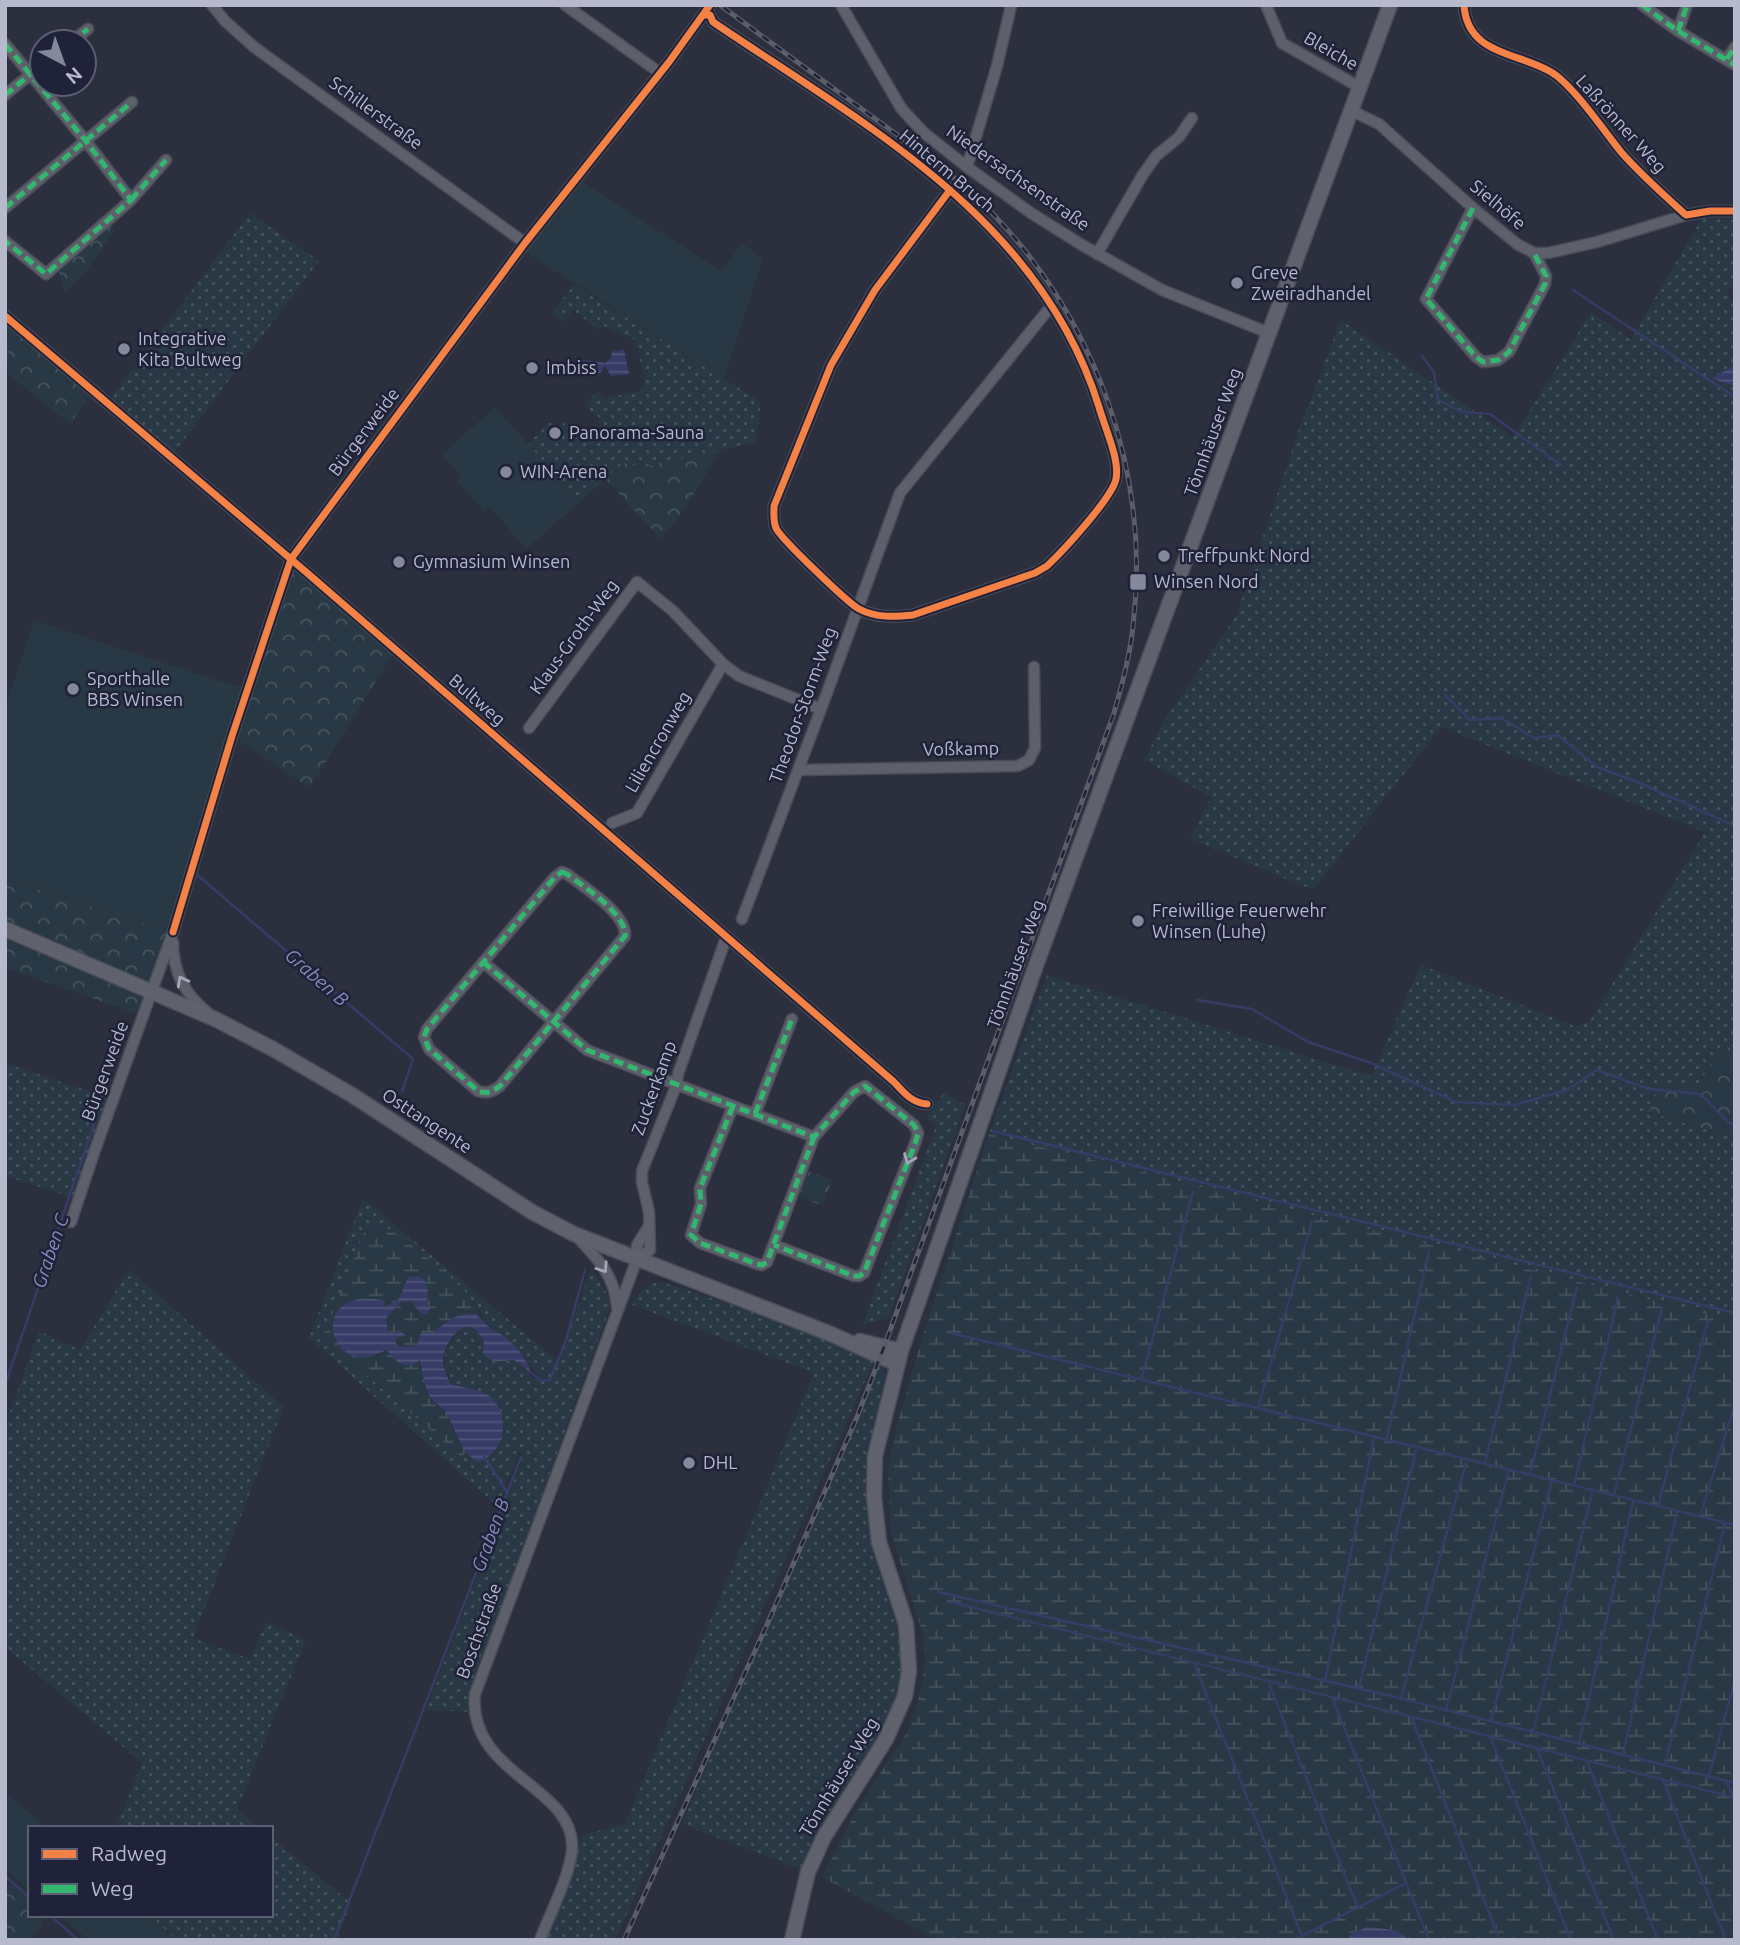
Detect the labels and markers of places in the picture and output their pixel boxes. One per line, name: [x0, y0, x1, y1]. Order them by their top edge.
place label: Greve Zweiradhandel: [1251, 262, 1371, 303]
marker: Greve Zweiradhandel: [1229, 275, 1245, 291]
place label: Integrative Kita Bultweg: [138, 328, 242, 369]
marker: Integrative Kita Bultweg: [116, 341, 132, 357]
place label: Imbiss: [546, 357, 597, 377]
marker: Imbiss: [524, 360, 540, 376]
place label: Panorama-Sauna: [569, 422, 704, 442]
marker: Panorama-Sauna: [547, 425, 563, 441]
place label: WIN-Arena: [520, 461, 607, 481]
marker: WIN-Arena: [498, 464, 514, 480]
place label: Treffpunkt Nord: [1178, 545, 1310, 565]
marker: Treffpunkt Nord: [1156, 548, 1172, 564]
place label: Gymnasium Winsen: [413, 551, 570, 571]
marker: Gymnasium Winsen: [391, 554, 407, 570]
place label: Winsen Nord: [1154, 571, 1259, 591]
marker: Winsen Nord: [1128, 572, 1148, 592]
place label: Sporthalle BBS Winsen: [87, 668, 183, 709]
marker: Sporthalle BBS Winsen: [65, 681, 81, 697]
place label: Freiwillige Feuerwehr Winsen (Luhe): [1152, 900, 1327, 942]
marker: Freiwillige Feuerwehr Winsen (Luhe): [1130, 913, 1146, 929]
place label: DHL: [703, 1452, 737, 1472]
marker: DHL: [681, 1455, 697, 1471]

